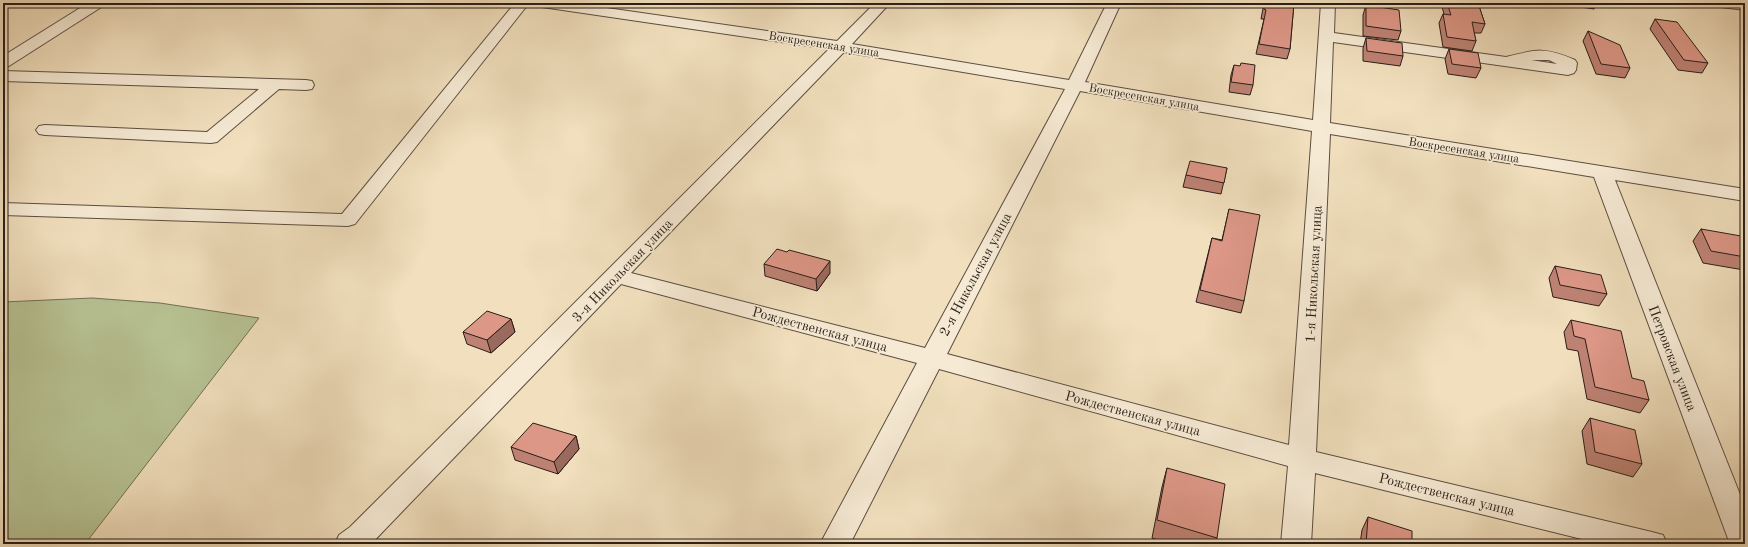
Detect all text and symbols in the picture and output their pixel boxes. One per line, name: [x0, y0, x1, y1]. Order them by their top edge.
street label: Воскресенская улица: [768, 30, 880, 60]
street label: Воскресенская улица: [1088, 82, 1200, 114]
street label: Воскресенская улица: [1408, 136, 1520, 166]
street label: 1-я Никольская улица: [1303, 205, 1325, 343]
street label: 2-я Никольская улица: [937, 210, 1014, 339]
street label: 3-я Никольская улица: [570, 216, 676, 325]
street label: Петровская улица: [1645, 304, 1699, 413]
street label: Рождественская улица: [750, 305, 889, 355]
street label: Рождественская улица: [1063, 389, 1202, 439]
street label: Рождественская улица: [1377, 471, 1516, 519]

